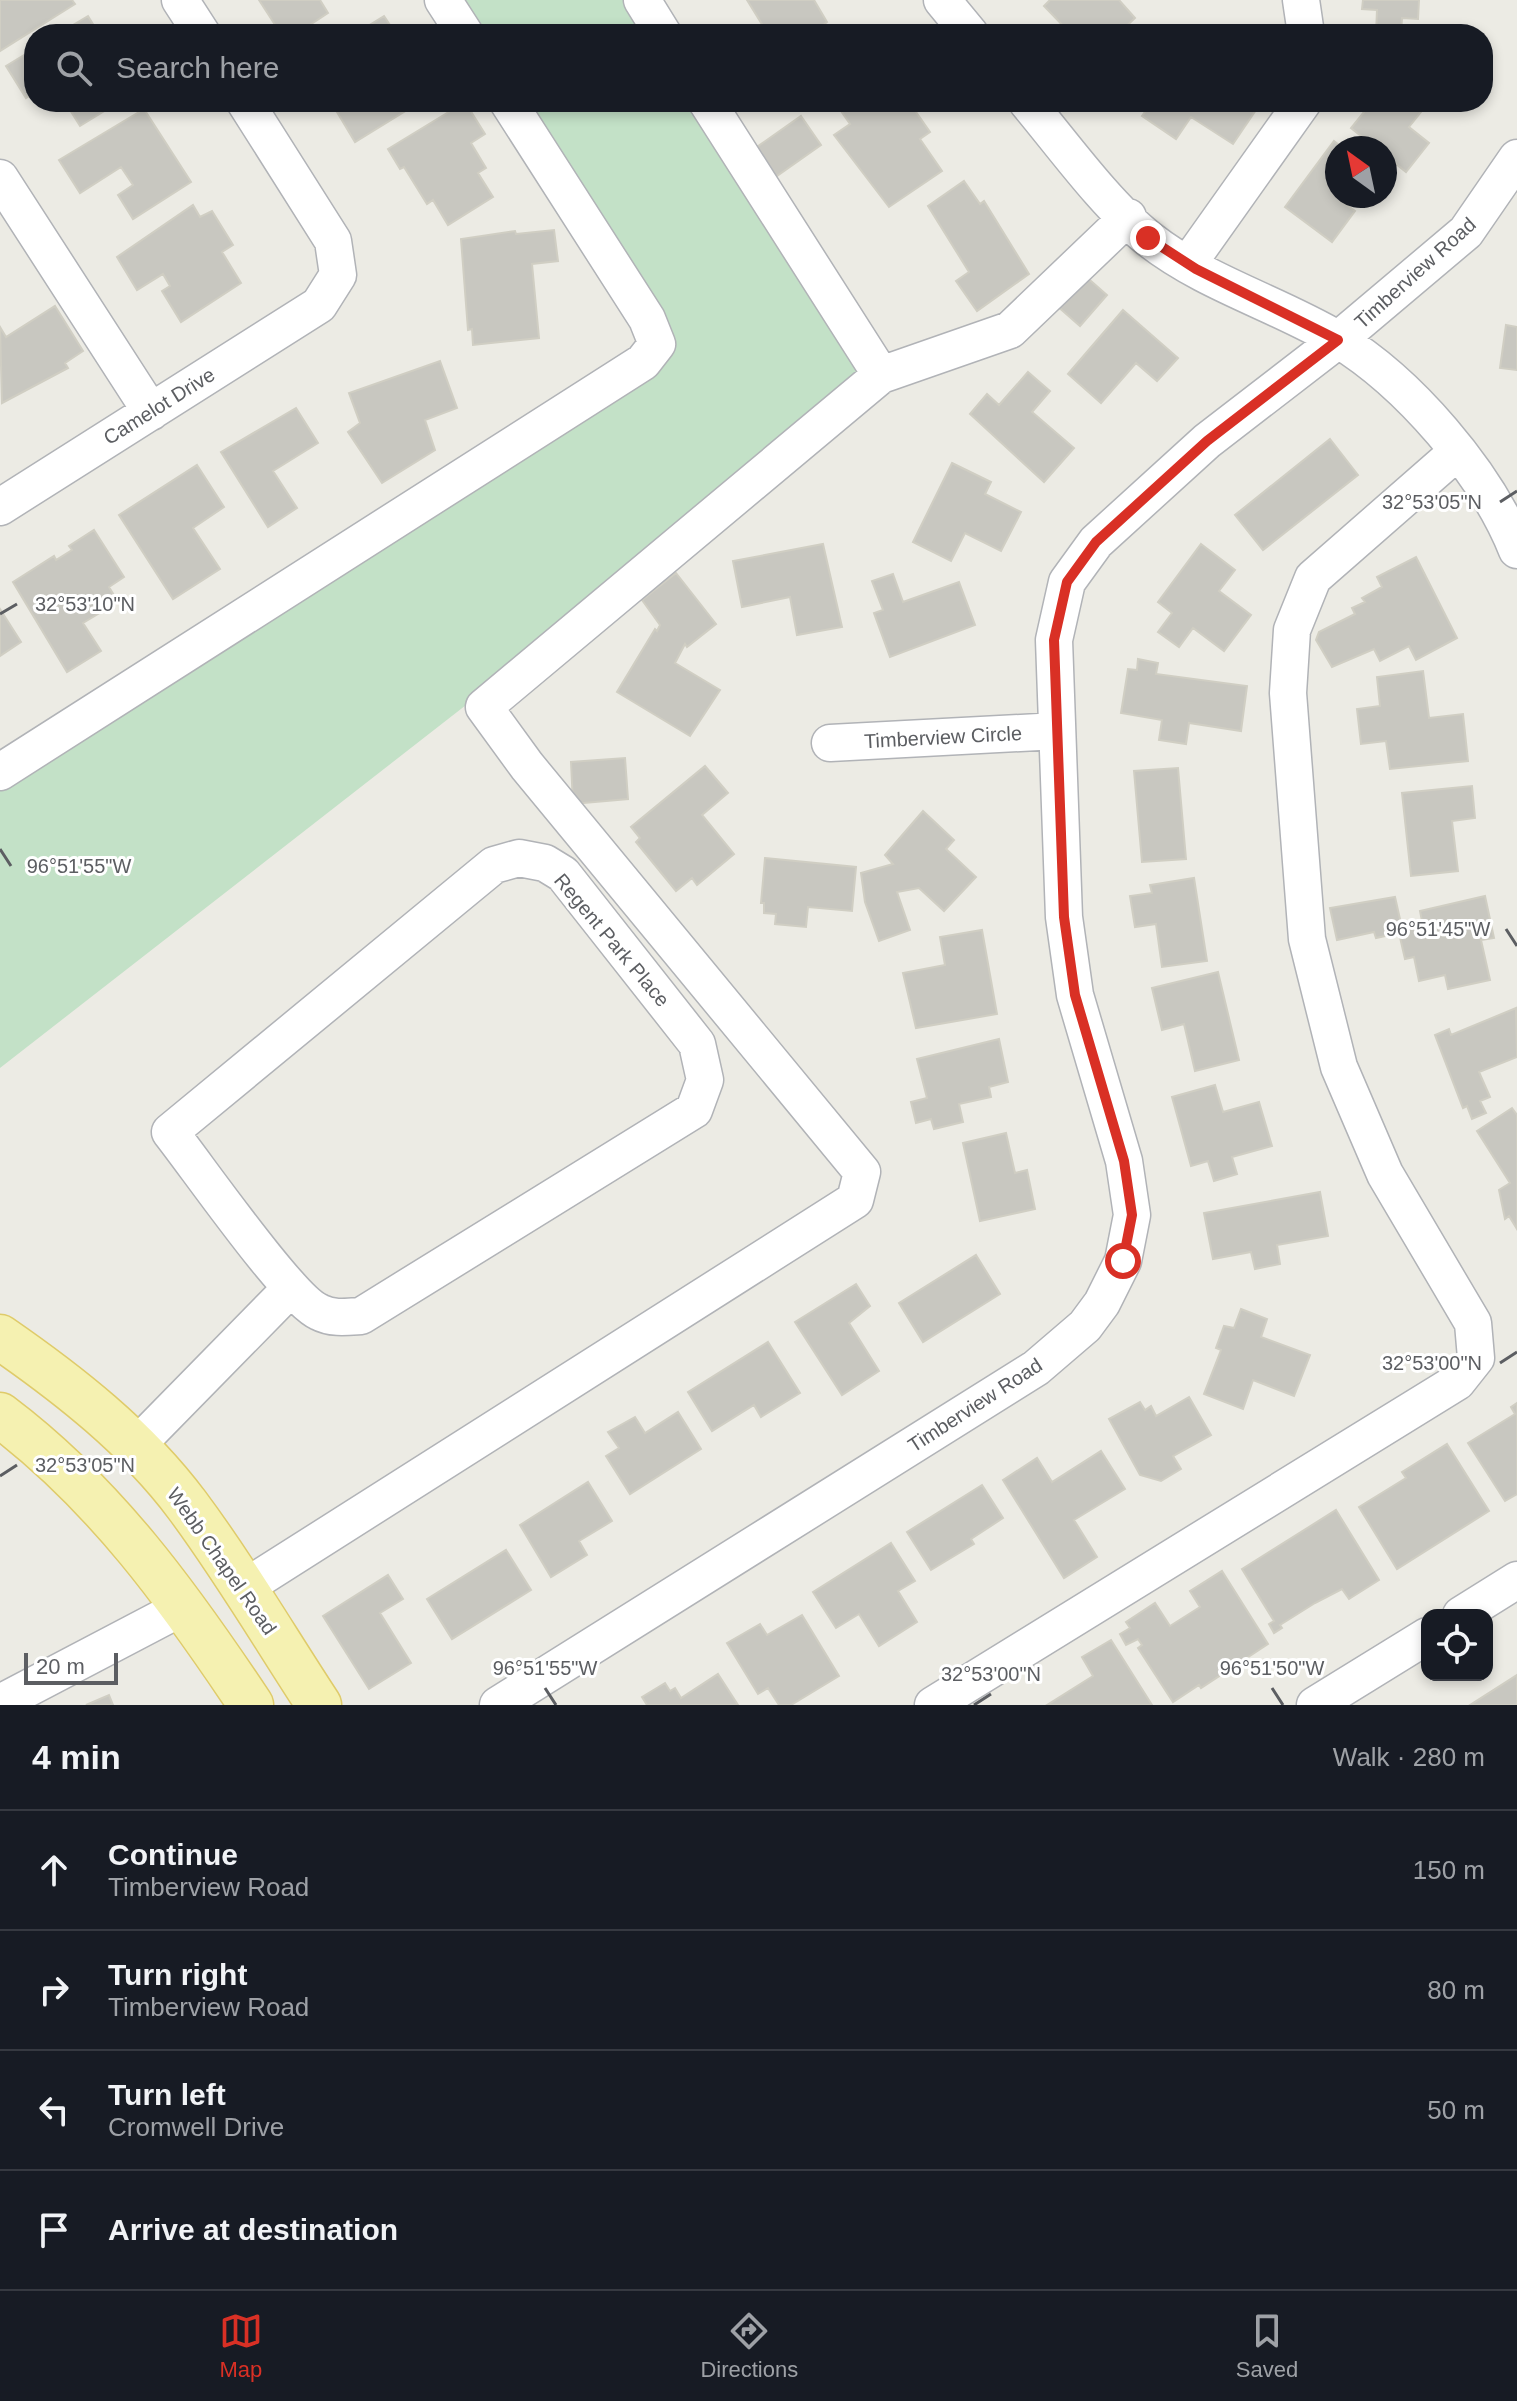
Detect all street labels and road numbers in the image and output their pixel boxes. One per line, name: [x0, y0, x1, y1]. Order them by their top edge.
street label: Timberview Road: [1350, 213, 1480, 333]
street label: Camelot Drive: [99, 363, 219, 449]
street label: Timberview Circle: [863, 722, 1023, 752]
street label: Regent Park Place: [550, 869, 674, 1011]
street label: Timberview Road: [904, 1354, 1046, 1456]
street label: Webb Chapel Road: [163, 1483, 281, 1639]

